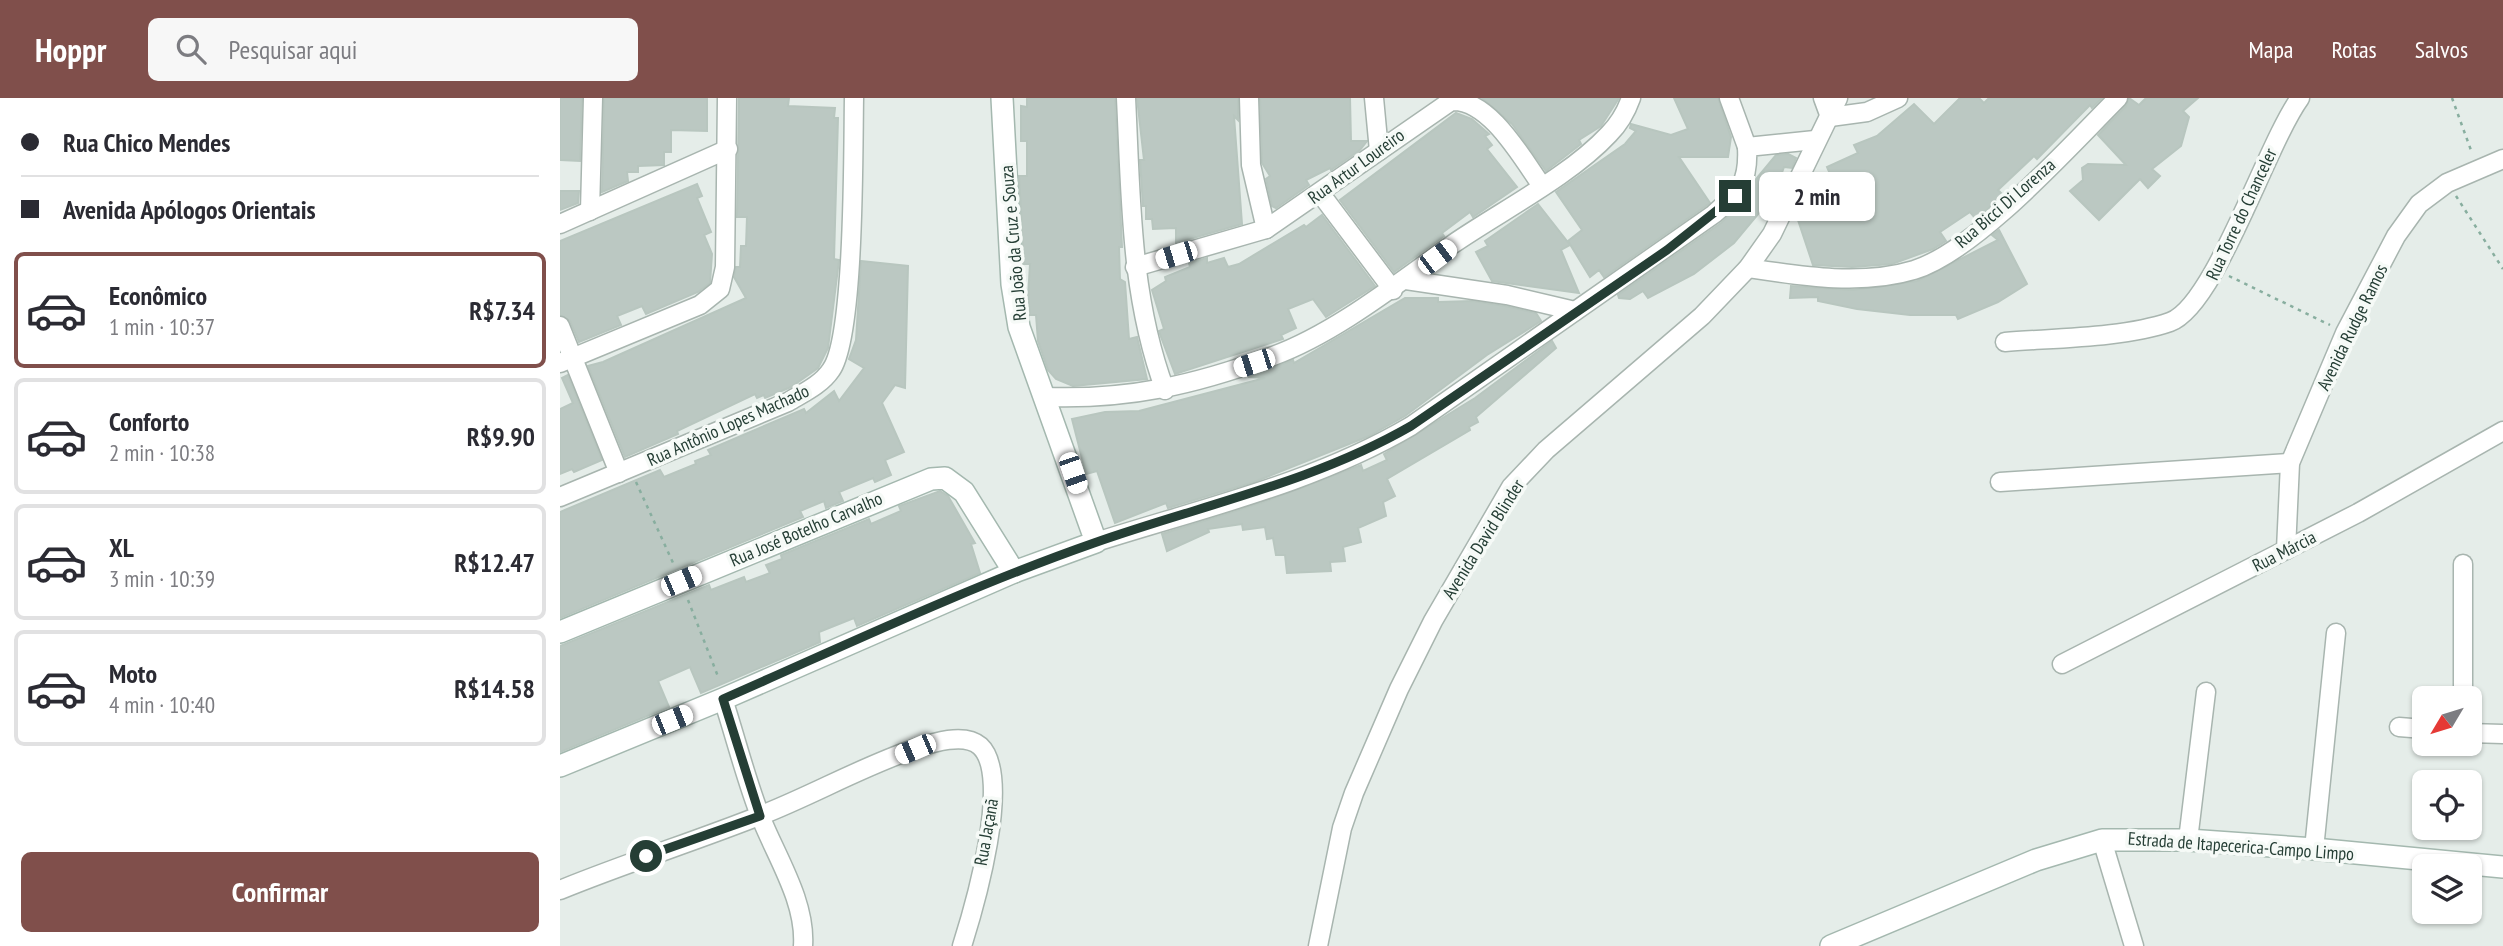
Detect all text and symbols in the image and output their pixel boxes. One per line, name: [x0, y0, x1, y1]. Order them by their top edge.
search box: [148, 18, 638, 81]
text: Hoppr: [35, 28, 106, 71]
icon: search: [172, 30, 210, 68]
text: Pesquisar aqui: [228, 33, 358, 66]
text: Mapa: [2249, 34, 2293, 65]
text: Rotas: [2331, 34, 2377, 65]
text: Salvos: [2415, 34, 2468, 65]
street label: Rua Artur Loureiro: [1303, 123, 1409, 209]
text: Rua Chico Mendes: [63, 126, 230, 159]
street label: Rua Torre do Chanceler: [2200, 144, 2282, 284]
street label: Rua Bicci Di Lorenza: [1950, 153, 2060, 253]
street label: Rua João da Cruz e Souza: [995, 164, 1031, 322]
callout: 2 min: [1760, 172, 1875, 220]
route end: [1719, 180, 1751, 212]
text: 2 min: [1794, 182, 1840, 211]
text: Avenida Apólogos Orientais: [63, 193, 316, 226]
car: [1414, 236, 1461, 278]
car: [1153, 239, 1200, 271]
street label: Avenida Rudge Ramos: [2311, 260, 2393, 394]
icon: car: [25, 279, 88, 342]
text: Econômico: [109, 279, 207, 312]
text: R$7.34: [469, 294, 535, 327]
text: 1 min · 10:37: [109, 312, 215, 341]
car: [1231, 347, 1278, 379]
street label: Rua Antônio Lopes Machado: [643, 379, 813, 471]
icon: car: [25, 405, 88, 468]
text: Conforto: [109, 405, 189, 438]
text: R$9.90: [467, 420, 535, 453]
text: 2 min · 10:38: [109, 438, 215, 467]
car: [1057, 450, 1090, 496]
street label: Avenida David Blinder: [1437, 475, 1529, 603]
street label: Rua José Botelho Carvalho: [726, 486, 886, 571]
street label: Rua Márcia: [2248, 525, 2320, 577]
icon: car: [25, 531, 88, 594]
text: XL: [109, 531, 134, 564]
text: R$12.47: [454, 546, 535, 579]
car: [658, 563, 705, 599]
text: 3 min · 10:39: [109, 564, 215, 593]
icon: car: [25, 657, 88, 720]
text: Moto: [109, 657, 157, 690]
text: R$14.58: [454, 672, 535, 705]
north arrow: [2412, 686, 2482, 756]
map controls: [2412, 686, 2482, 924]
text: 4 min · 10:40: [109, 690, 215, 719]
car: [649, 702, 696, 738]
car: [892, 731, 939, 767]
button: locate: [2412, 770, 2482, 840]
street label: Rua Jaçanã: [969, 797, 1003, 867]
street label: Estrada de Itapecerica-Campo Limpo: [2127, 827, 2355, 865]
route start: [630, 840, 662, 872]
button: Confirmar: [21, 852, 539, 932]
button: layers: [2412, 854, 2482, 924]

